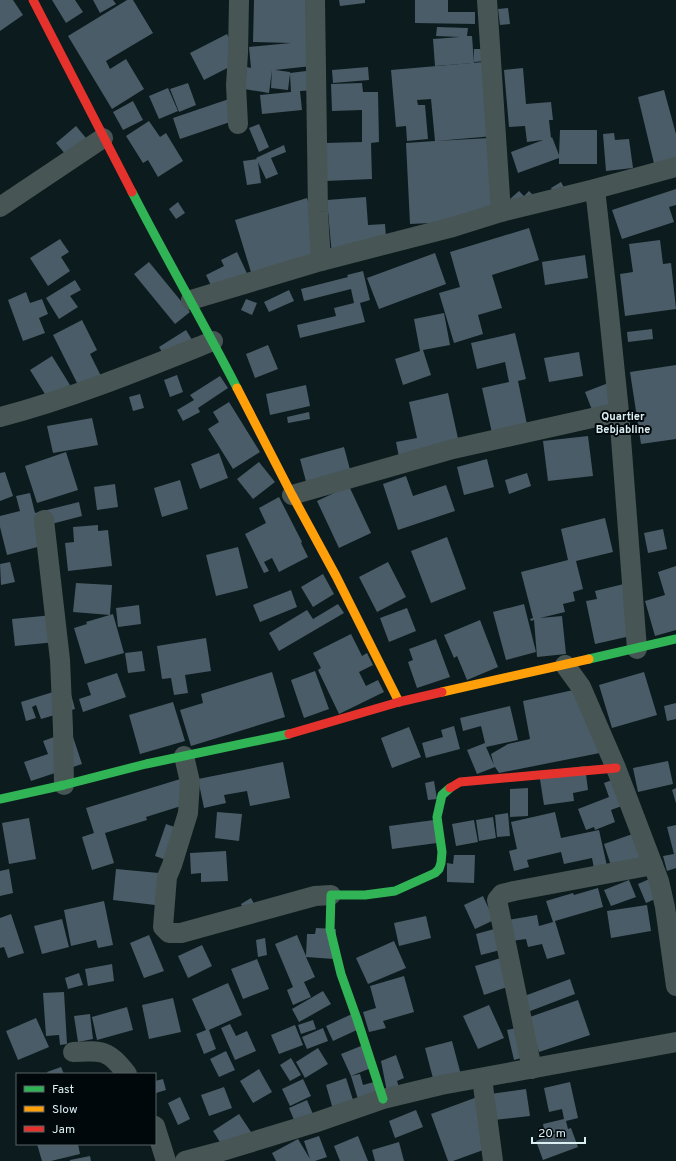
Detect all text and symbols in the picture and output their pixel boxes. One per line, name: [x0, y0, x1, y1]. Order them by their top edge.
district label: Quartier Bebjabline: [596, 410, 650, 437]
legend: [16, 1073, 156, 1145]
text: Fast: [52, 1082, 74, 1098]
text: Slow: [52, 1102, 78, 1118]
scale bar: [532, 1119, 585, 1145]
text: Jam: [52, 1122, 75, 1138]
text: 20 m: [538, 1126, 566, 1142]

